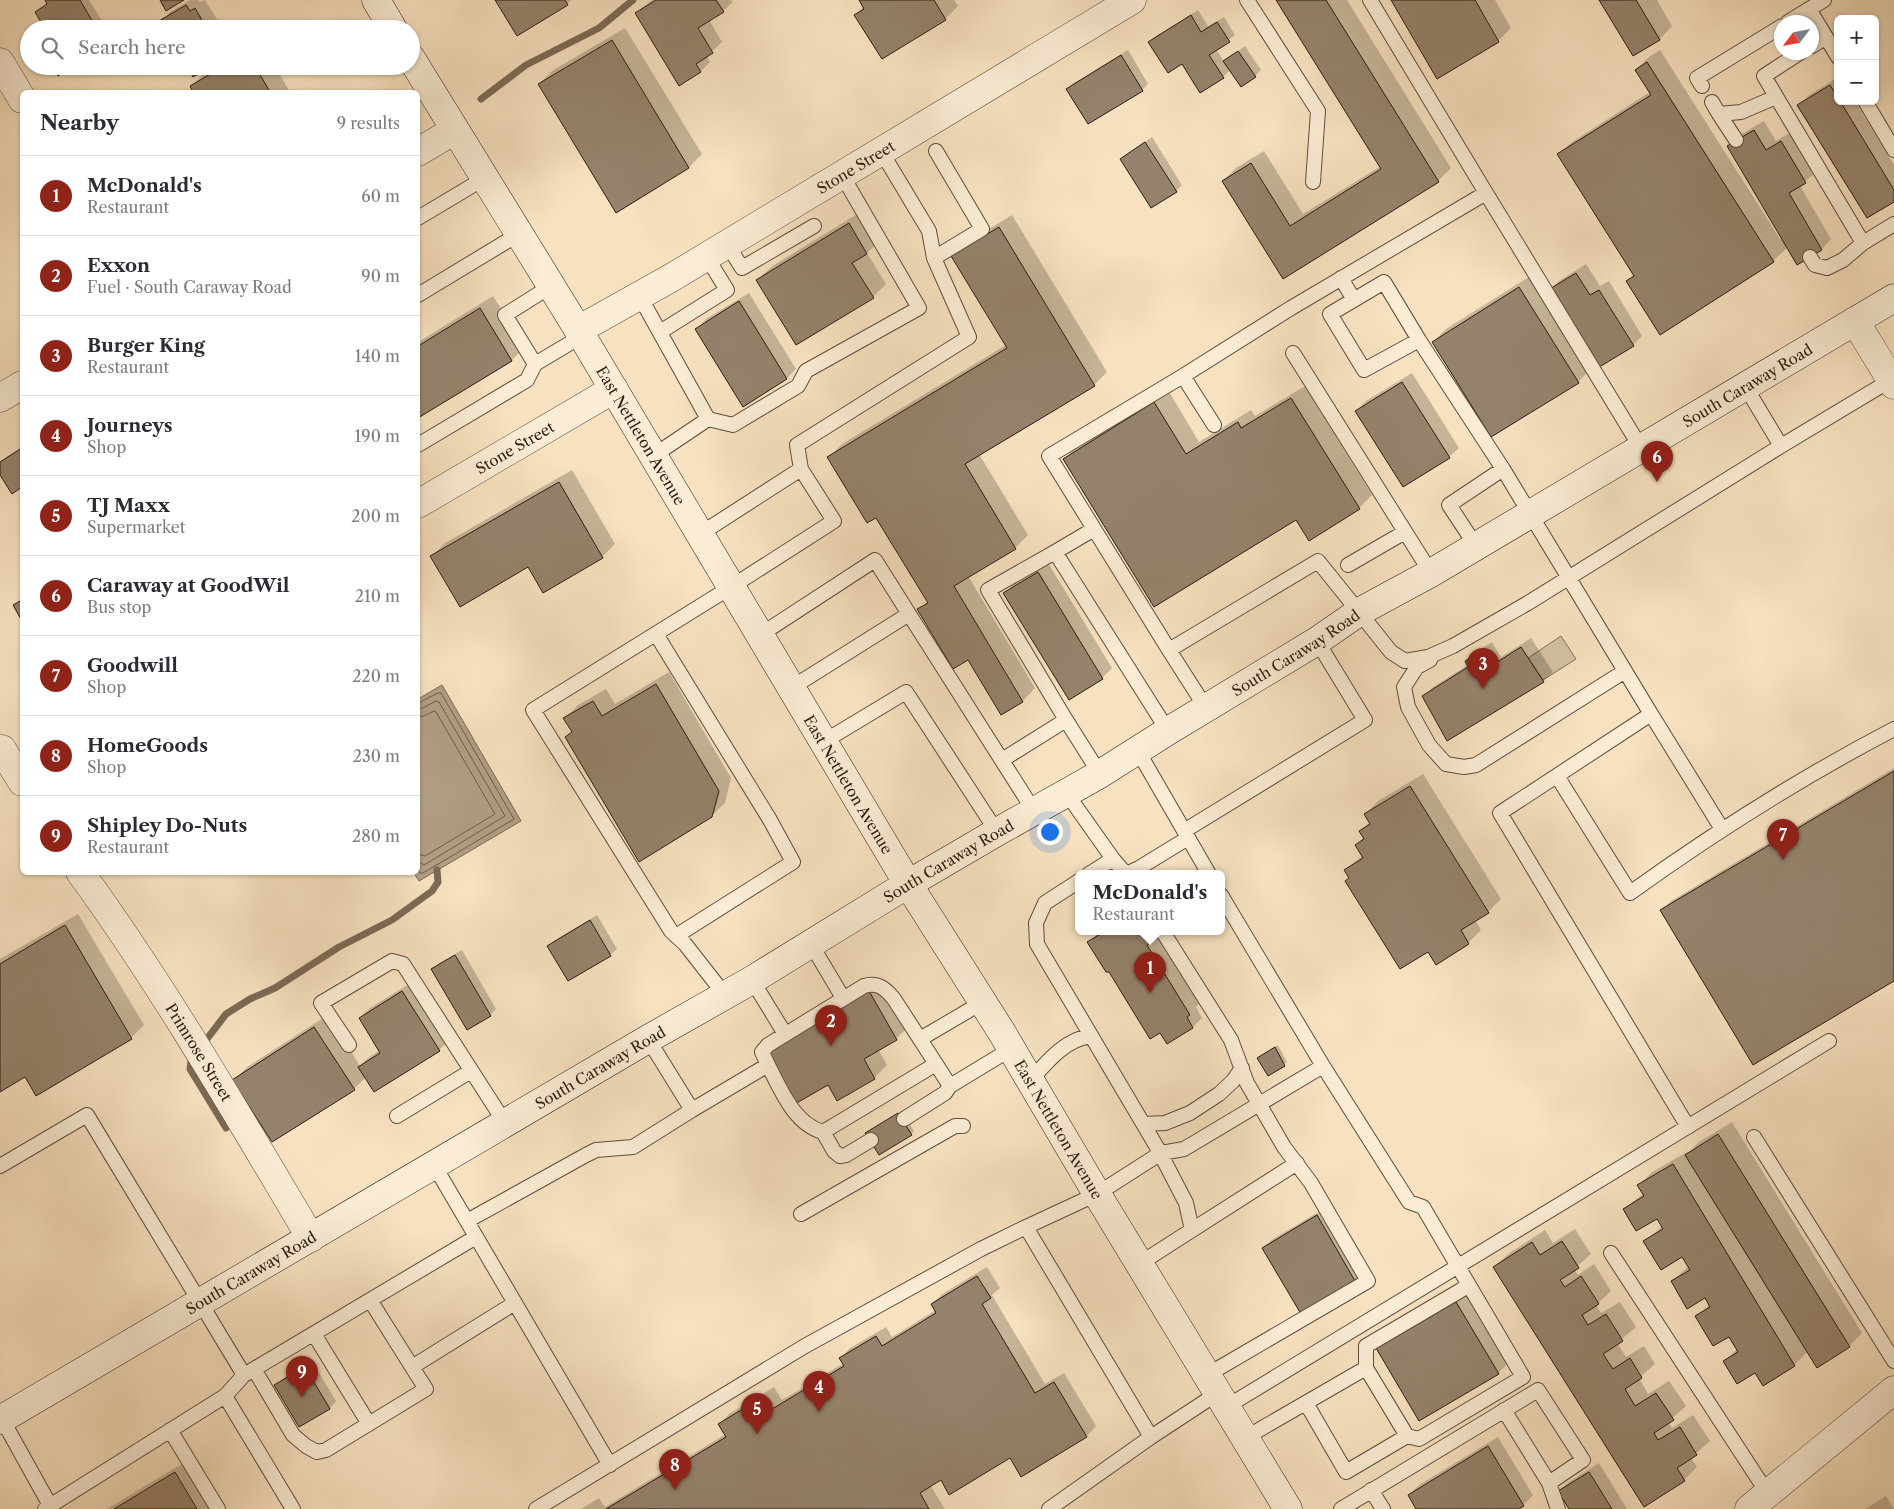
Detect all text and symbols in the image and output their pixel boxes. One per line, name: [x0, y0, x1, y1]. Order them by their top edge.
north arrow: [1774, 15, 1819, 60]
map controls: [1834, 15, 1879, 105]
button: +: [1834, 15, 1879, 60]
search box: [20, 20, 420, 75]
icon: search: [38, 34, 66, 62]
text: Search here: [78, 36, 186, 59]
button: −: [1834, 60, 1879, 105]
text: Nearby: [40, 110, 119, 135]
text: 9 results: [337, 113, 400, 133]
street label: Stone Street: [813, 136, 899, 198]
text: McDonald's: [87, 174, 202, 197]
text: 1: [52, 186, 60, 206]
text: 60 m: [361, 186, 400, 206]
text: Restaurant: [87, 197, 169, 217]
text: Exxon: [87, 254, 150, 277]
text: 2: [51, 266, 61, 286]
text: 90 m: [361, 266, 400, 286]
text: Fuel · South Caraway Road: [87, 277, 292, 297]
text: Burger King: [87, 334, 205, 357]
street label: South Caraway Road: [1679, 339, 1816, 431]
text: 3: [51, 346, 61, 366]
text: 140 m: [355, 346, 400, 366]
text: Restaurant: [87, 357, 169, 377]
street label: East Nettleton Avenue: [592, 362, 690, 508]
text: Journeys: [87, 414, 173, 437]
street label: Stone Street: [472, 417, 558, 478]
text: 4: [51, 426, 61, 446]
text: 190 m: [355, 426, 400, 446]
text: Shop: [87, 437, 126, 457]
pin: 6: [1641, 441, 1673, 482]
text: TJ Maxx: [87, 494, 170, 517]
text: 5: [52, 506, 60, 526]
text: 200 m: [351, 506, 400, 526]
text: Supermarket: [87, 517, 185, 537]
text: Caraway at GoodWil: [87, 574, 289, 597]
text: 6: [51, 586, 61, 606]
text: 210 m: [355, 586, 400, 606]
text: Bus stop: [87, 597, 151, 617]
street label: South Caraway Road: [1228, 605, 1363, 700]
pin: 3: [1467, 648, 1499, 689]
text: Goodwill: [87, 654, 178, 677]
text: 7: [52, 666, 60, 686]
text: 220 m: [352, 666, 400, 686]
text: Shop: [87, 677, 126, 697]
street label: East Nettleton Avenue: [800, 711, 897, 857]
text: HomeGoods: [87, 734, 208, 757]
text: 8: [51, 746, 61, 766]
text: 230 m: [353, 746, 400, 766]
text: Shop: [87, 757, 126, 777]
text: Shipley Do-Nuts: [87, 814, 247, 837]
street label: South Caraway Road: [880, 815, 1017, 906]
your location: [1037, 819, 1063, 845]
pin: 7: [1767, 819, 1799, 860]
text: 9: [51, 826, 61, 846]
text: 280 m: [352, 826, 400, 846]
text: Restaurant: [87, 837, 169, 857]
popup: [1075, 870, 1225, 935]
text: McDonald's: [1093, 881, 1207, 904]
text: Restaurant: [1093, 904, 1175, 924]
pin: 1: [1134, 952, 1166, 993]
street label: Primrose Street: [162, 1000, 237, 1105]
pin: 2: [815, 1005, 847, 1046]
street label: South Caraway Road: [531, 1022, 669, 1113]
street label: East Nettleton Avenue: [1010, 1056, 1107, 1202]
street label: South Caraway Road: [182, 1227, 319, 1318]
pin: 9: [286, 1356, 318, 1397]
pin: 4: [803, 1371, 835, 1412]
pin: 5: [741, 1393, 773, 1434]
pin: 8: [659, 1449, 691, 1490]

